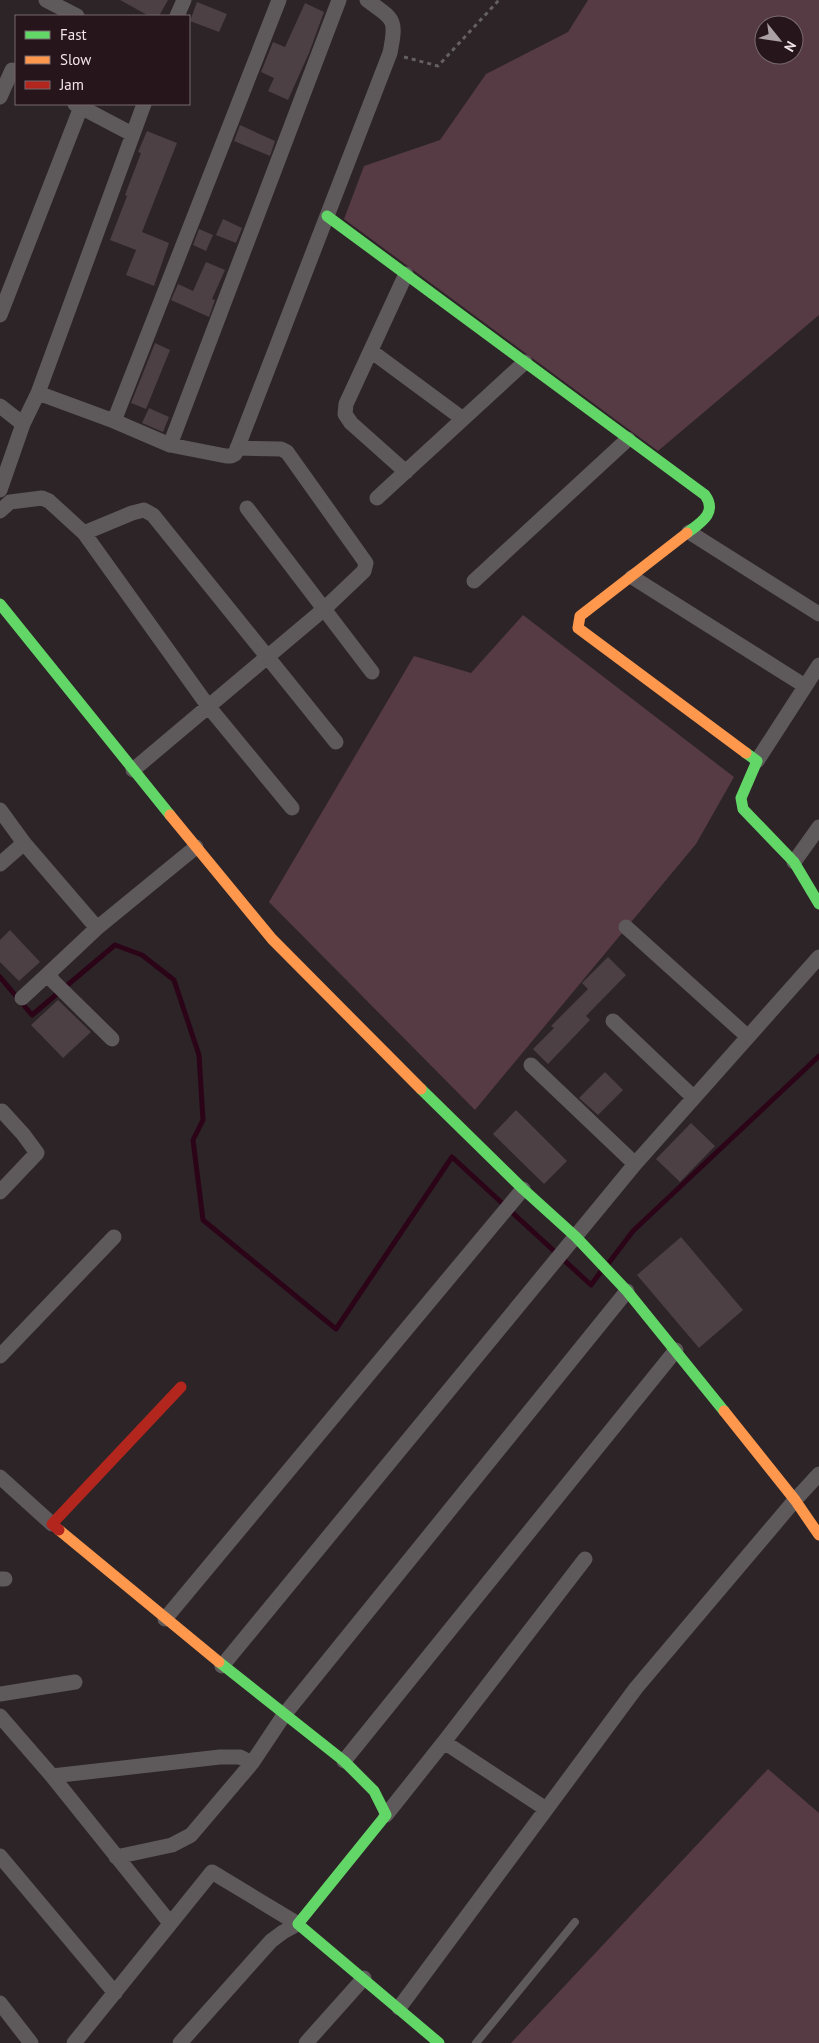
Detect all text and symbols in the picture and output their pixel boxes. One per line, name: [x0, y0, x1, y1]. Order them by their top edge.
legend: [15, 15, 190, 105]
north arrow: [754, 15, 804, 65]
text: Fast: [60, 25, 87, 44]
text: N: [780, 38, 800, 55]
text: Slow: [60, 50, 91, 69]
text: Jam: [59, 75, 84, 94]

